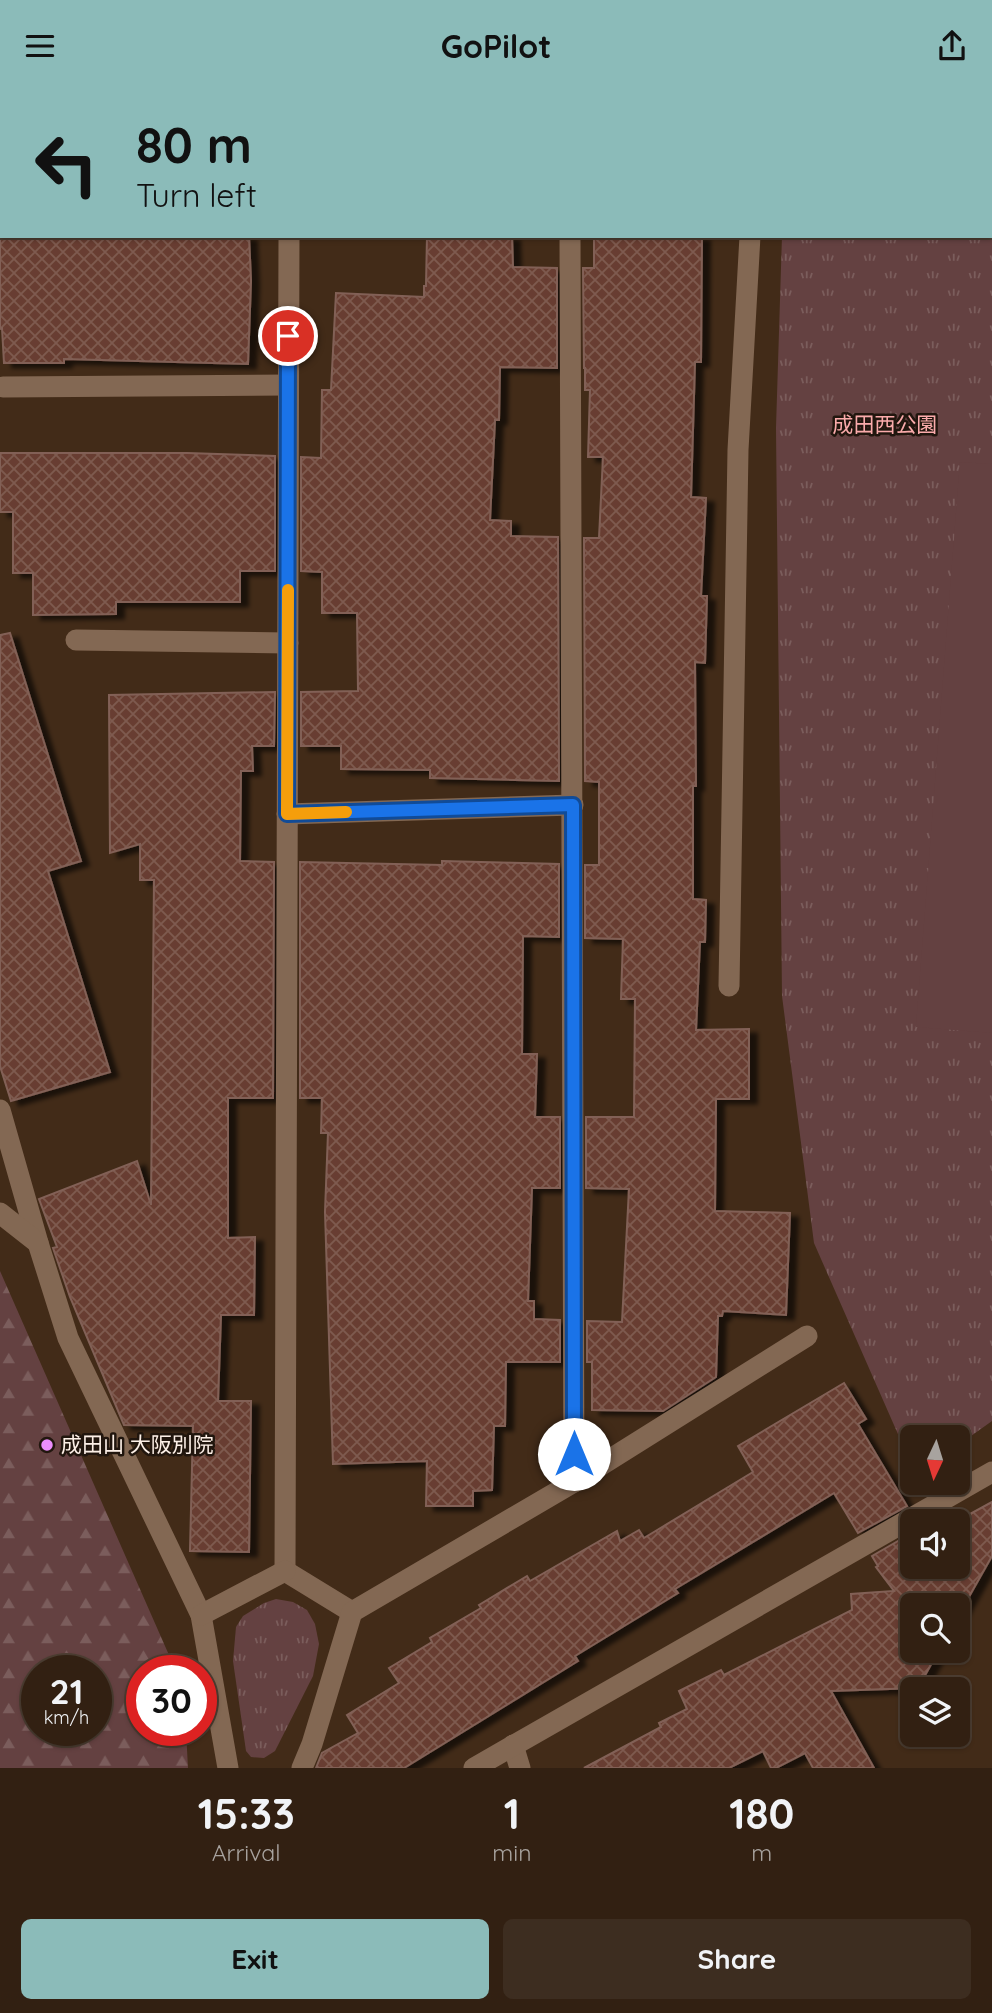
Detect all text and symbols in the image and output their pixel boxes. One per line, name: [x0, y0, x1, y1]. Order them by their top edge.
text: GoPilot: [441, 26, 551, 66]
icon: menu: [21, 27, 59, 65]
icon: share: [933, 27, 971, 65]
text: 80 m: [136, 114, 252, 175]
icon: left: [21, 119, 112, 210]
text: Turn left: [136, 175, 257, 215]
pin: [258, 306, 318, 366]
icon: arrive: [269, 317, 307, 355]
park label: 成田西公園: [833, 411, 938, 437]
position arrow: [537, 1417, 611, 1491]
north arrow: [900, 1425, 970, 1495]
map controls: [900, 1425, 970, 1747]
place label: 成田山 大阪別院: [61, 1431, 214, 1457]
marker: 成田山 大阪別院: [39, 1437, 55, 1453]
button: sound: [900, 1509, 970, 1579]
button: search: [900, 1593, 970, 1663]
speed limit sign: 30: [126, 1655, 217, 1746]
text: 21: [50, 1669, 83, 1713]
button: layers: [900, 1677, 970, 1747]
text: km/h: [44, 1706, 89, 1729]
text: 15:33: [198, 1787, 295, 1840]
text: 1: [504, 1787, 520, 1840]
text: 180: [729, 1787, 794, 1840]
text: Arrival: [212, 1838, 281, 1867]
text: min: [492, 1838, 532, 1867]
text: m: [751, 1838, 772, 1867]
button: Exit: [21, 1919, 489, 1999]
button: Share: [503, 1919, 971, 1999]

